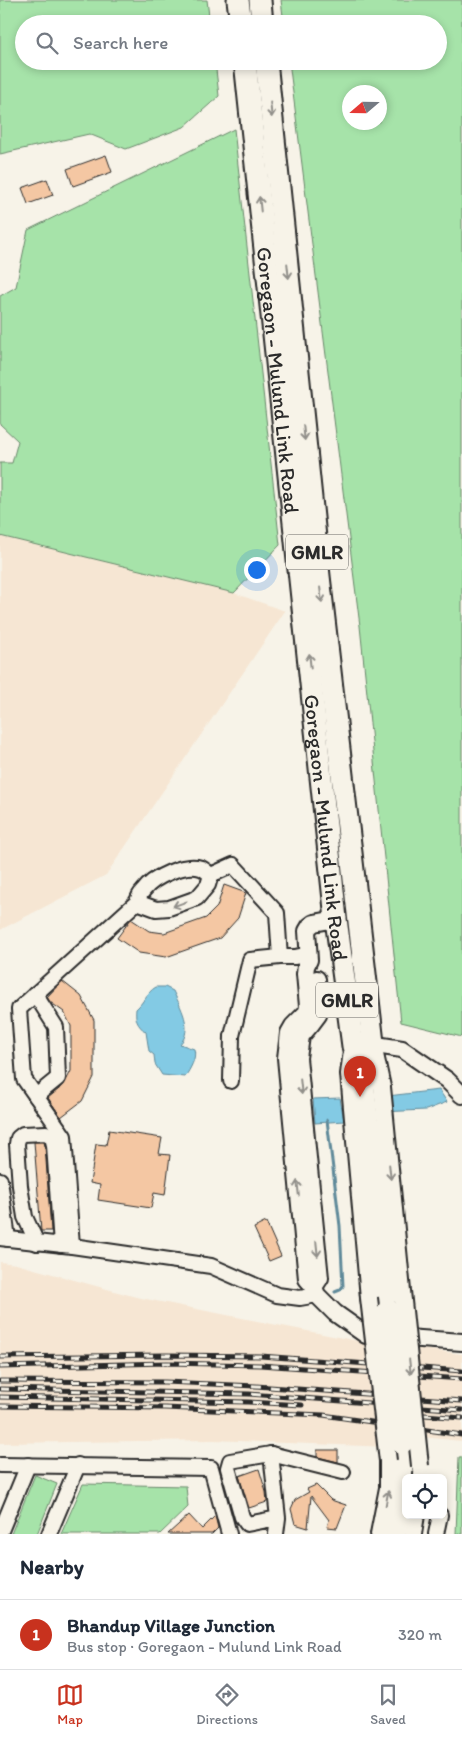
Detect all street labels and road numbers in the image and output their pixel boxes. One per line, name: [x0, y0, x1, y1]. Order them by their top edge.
street label: Goregaon - Mulund Link Road: [252, 246, 305, 515]
road number: GMLR: [286, 534, 348, 570]
street label: Goregaon - Mulund Link Road: [300, 693, 354, 963]
road number: GMLR: [316, 982, 378, 1018]

